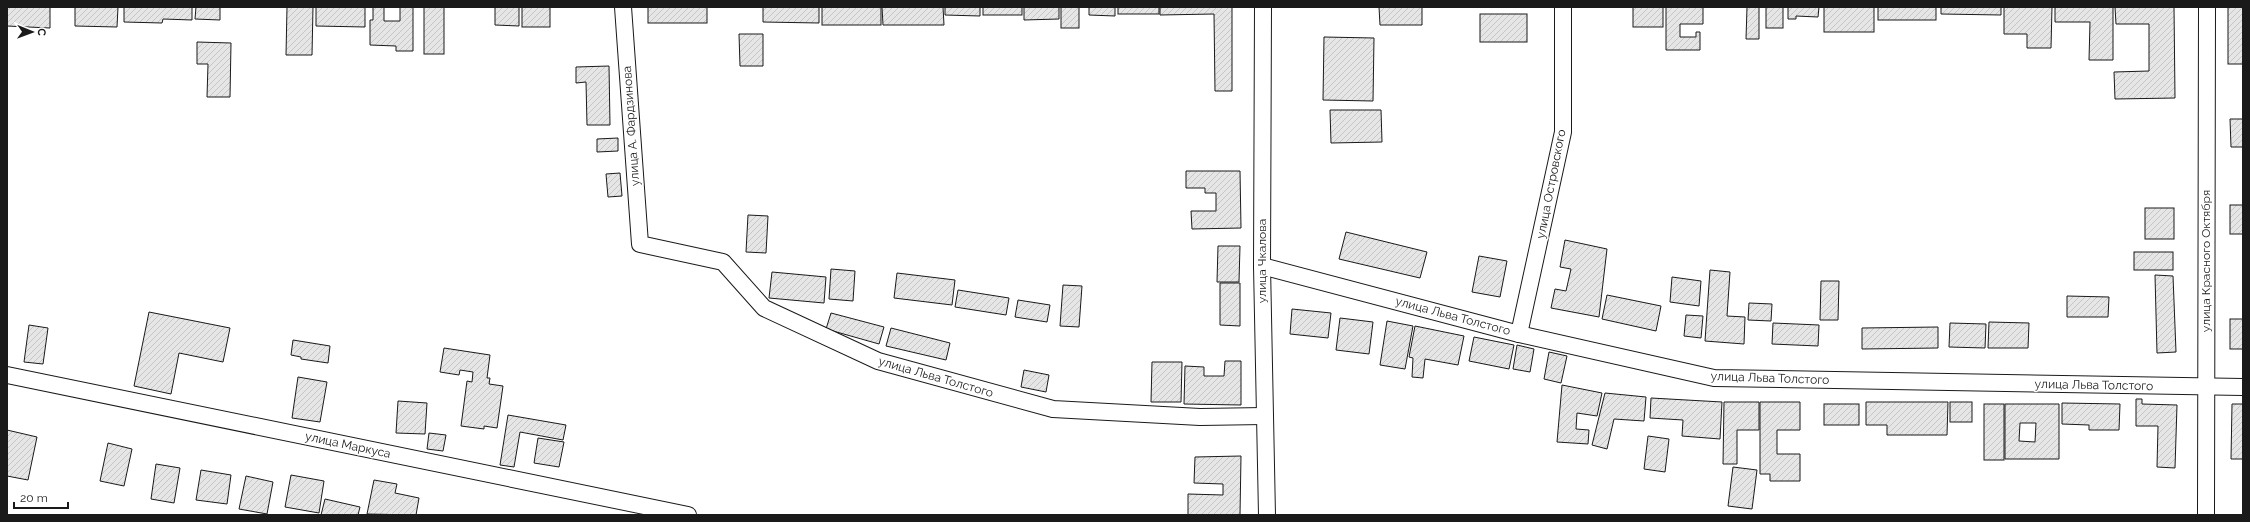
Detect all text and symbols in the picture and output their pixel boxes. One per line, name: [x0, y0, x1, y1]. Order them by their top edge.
north arrow: [12, 12, 52, 52]
text: С: [35, 28, 48, 37]
street label: улица А. Фардзинова: [620, 65, 642, 187]
street label: улица Островского: [1534, 128, 1568, 240]
street label: улица Красного Октября: [2199, 190, 2213, 332]
street label: улица Чкалова: [1255, 219, 1269, 303]
street label: улица Льва Толстого: [1394, 294, 1512, 338]
street label: улица Льва Толстого: [877, 354, 995, 400]
street label: улица Льва Толстого: [1710, 369, 1830, 387]
street label: улица Льва Толстого: [2035, 377, 2153, 393]
street label: улица Маркуса: [304, 429, 392, 461]
scale bar: [14, 484, 68, 510]
text: 20 m: [20, 491, 48, 505]

